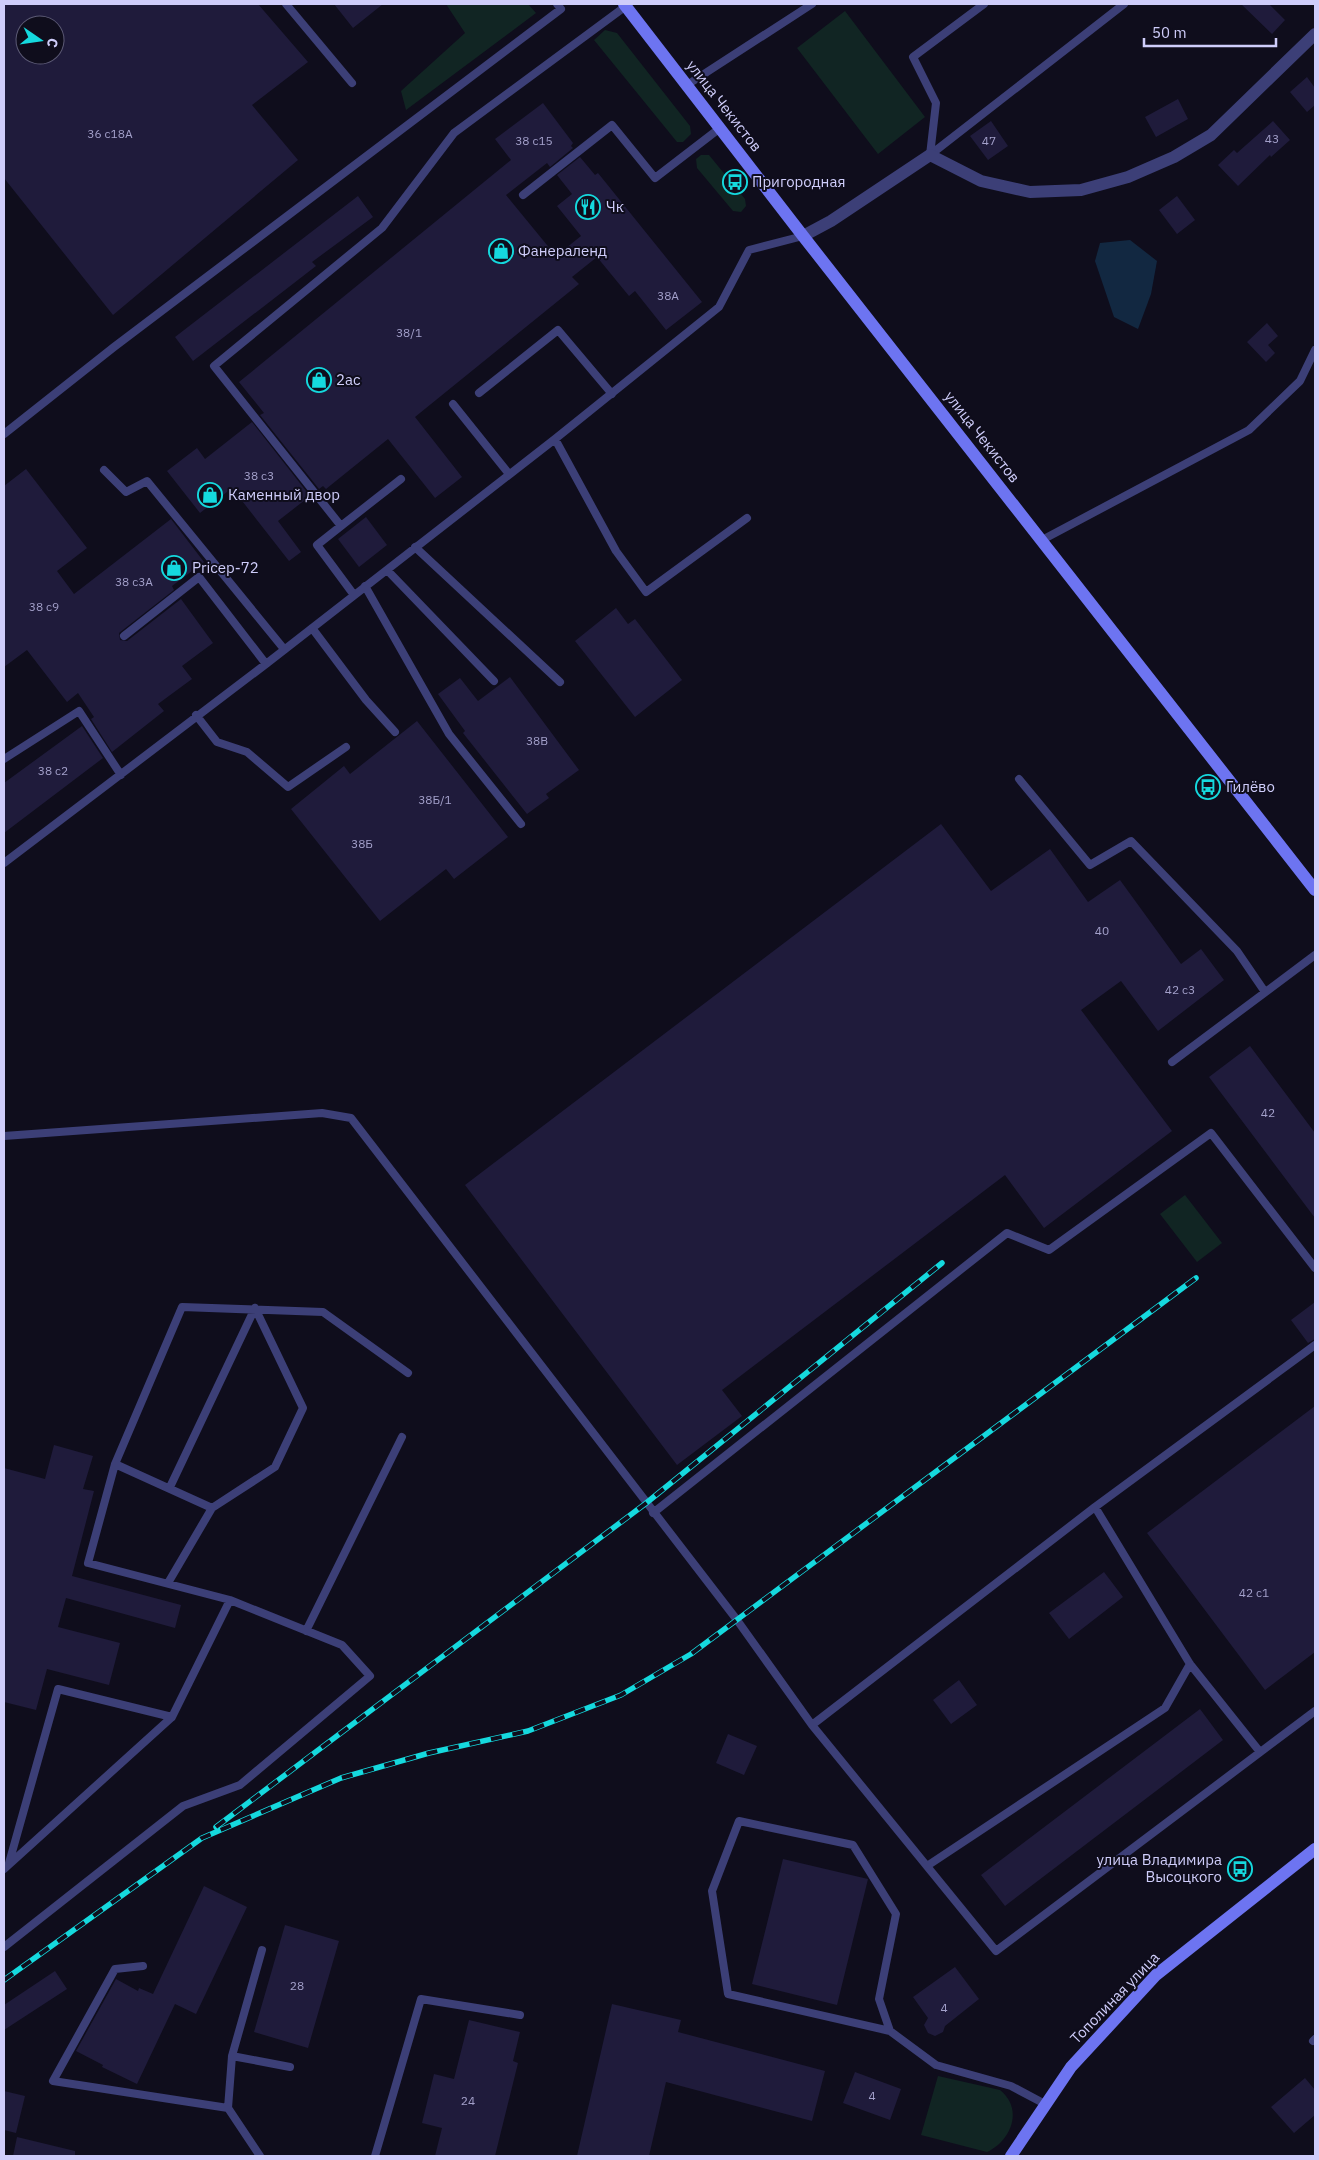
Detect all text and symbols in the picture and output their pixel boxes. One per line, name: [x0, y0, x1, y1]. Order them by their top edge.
north arrow: [15, 15, 65, 65]
scale bar: [1144, 15, 1276, 47]
text: 50 m: [1152, 23, 1187, 42]
text: С: [43, 36, 62, 49]
street label: улица Чекистов: [683, 56, 766, 155]
house number: 36 с18А: [87, 126, 133, 141]
house number: 43: [1265, 131, 1279, 146]
house number: 38 с15: [515, 133, 553, 148]
house number: 47: [982, 133, 996, 148]
bus stop icon: Пригородная: [722, 169, 748, 195]
place label: Пригородная: [752, 172, 845, 191]
restaurant icon: Чк: [575, 194, 601, 220]
place label: Чк: [606, 197, 624, 216]
shop icon: Фанераленд: [488, 238, 514, 264]
place label: Фанераленд: [518, 241, 607, 260]
house number: 38А: [657, 288, 679, 303]
house number: 38/1: [396, 325, 422, 340]
shop icon: 2ас: [306, 367, 332, 393]
place label: 2ас: [336, 370, 361, 389]
street label: улица Чекистов: [941, 387, 1024, 486]
house number: 38 с3: [244, 468, 274, 483]
shop icon: Каменный двор: [197, 482, 223, 508]
place label: Каменный двор: [228, 485, 340, 504]
shop icon: Pricep-72: [161, 555, 187, 581]
place label: Pricep-72: [192, 558, 259, 577]
house number: 38 с3А: [115, 574, 153, 589]
house number: 38 с9: [29, 599, 59, 614]
house number: 38В: [526, 733, 548, 748]
house number: 38 с2: [38, 763, 68, 778]
bus stop icon: Гилёво: [1195, 774, 1221, 800]
place label: Гилёво: [1226, 777, 1275, 796]
house number: 38Б/1: [418, 792, 452, 807]
house number: 38Б: [351, 836, 373, 851]
house number: 40: [1095, 923, 1109, 938]
house number: 42 с3: [1165, 982, 1195, 997]
house number: 42: [1261, 1105, 1275, 1120]
house number: 42 c1: [1239, 1585, 1269, 1600]
place label: улица Владимира Высоцкого: [1097, 1850, 1222, 1886]
bus stop icon: улица Владимира Высоцкого: [1227, 1856, 1253, 1882]
street label: Тополиная улица: [1066, 1948, 1163, 2047]
house number: 28: [290, 1978, 304, 1993]
house number: 4: [940, 2000, 948, 2015]
house number: 4: [868, 2088, 876, 2103]
house number: 24: [461, 2093, 475, 2108]

